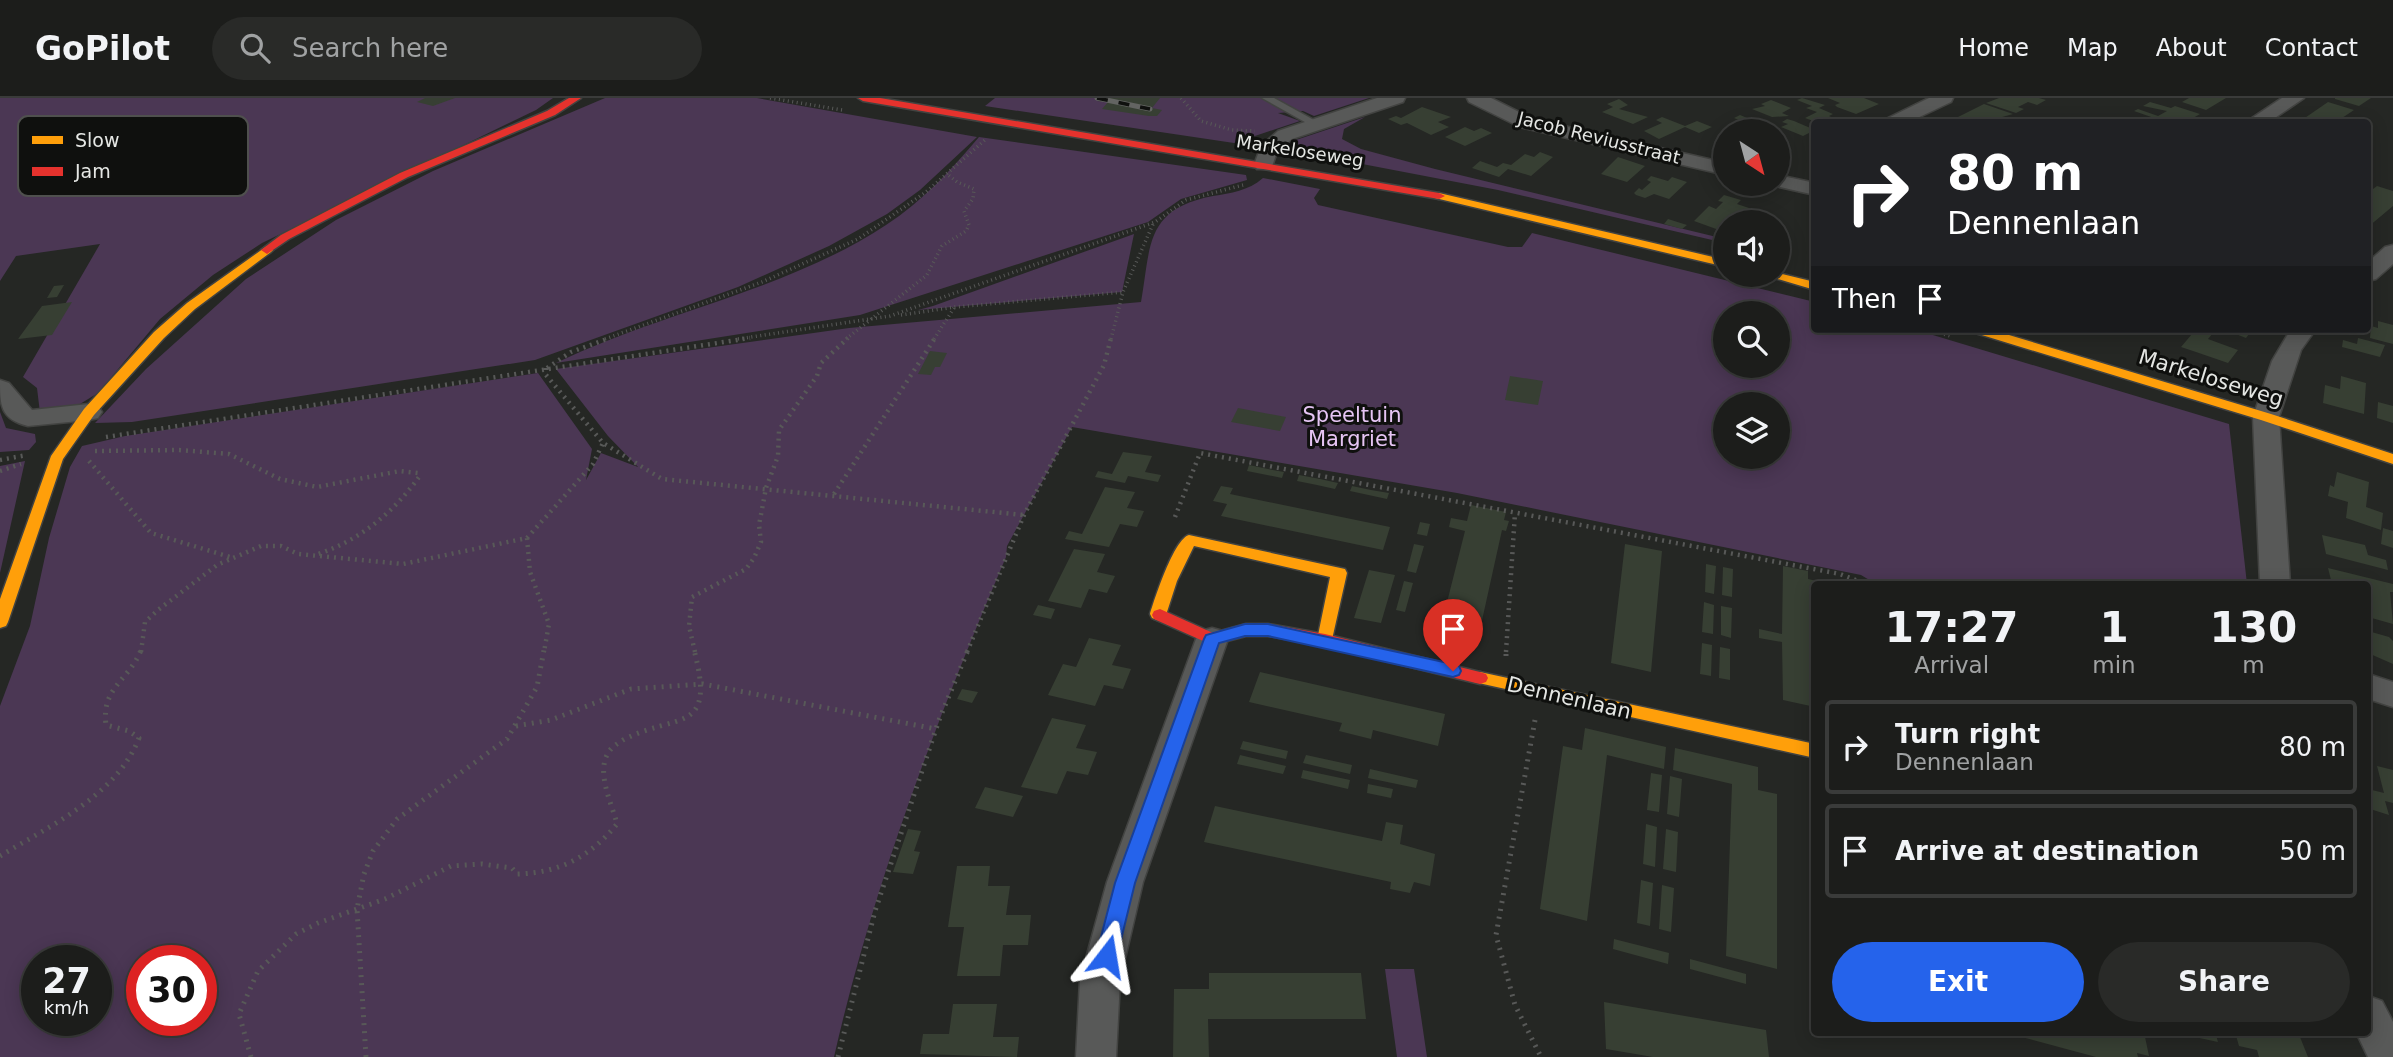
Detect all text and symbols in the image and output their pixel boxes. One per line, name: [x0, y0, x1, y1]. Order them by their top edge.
search box: [212, 17, 702, 80]
text: GoPilot: [35, 29, 170, 68]
icon: search: [236, 29, 274, 67]
text: Search here: [292, 33, 448, 63]
text: Home: [1958, 34, 2029, 62]
text: Map: [2067, 34, 2118, 62]
text: About: [2156, 34, 2227, 62]
text: Contact: [2265, 34, 2358, 62]
street label: Jacob Reviusstraat: [1515, 107, 1682, 168]
legend: [18, 116, 248, 196]
north arrow: [1713, 119, 1790, 196]
map controls: [1713, 119, 1790, 469]
text: Slow: [75, 129, 120, 151]
street label: Markeloseweg: [1235, 130, 1365, 171]
text: 80 m: [1947, 145, 2083, 202]
icon: right: [1832, 147, 1923, 238]
text: Jam: [74, 160, 111, 182]
text: Dennenlaan: [1947, 204, 2140, 242]
button: sound: [1713, 210, 1790, 287]
icon: arrive: [1911, 280, 1949, 318]
text: Then: [1832, 284, 1897, 314]
button: search: [1713, 301, 1790, 378]
street label: Markeloseweg: [2136, 345, 2286, 411]
button: layers: [1713, 392, 1790, 469]
park label: Speeltuin Margriet: [1302, 403, 1402, 451]
pin: [1423, 599, 1483, 671]
text: 17:27: [1885, 603, 2019, 652]
text: 1: [2099, 603, 2129, 652]
text: 130: [2210, 603, 2297, 652]
icon: arrive: [1434, 610, 1472, 648]
text: Arrival: [1914, 652, 1989, 678]
text: min: [2092, 652, 2136, 678]
text: m: [2242, 652, 2265, 678]
street label: Dennenlaan: [1505, 672, 1633, 724]
text: Turn right: [1895, 719, 2040, 749]
icon: right: [1836, 728, 1874, 766]
text: 80 m: [2279, 732, 2346, 762]
text: Dennenlaan: [1895, 749, 2034, 775]
icon: arrive: [1836, 832, 1874, 870]
text: Arrive at destination: [1895, 836, 2199, 866]
text: 50 m: [2279, 836, 2346, 866]
position arrow: [1070, 919, 1144, 993]
button: Exit: [1832, 942, 2084, 1022]
button: Share: [2098, 942, 2350, 1022]
speed limit sign: 30: [126, 945, 217, 1036]
text: 27: [42, 961, 91, 1001]
text: km/h: [44, 997, 89, 1018]

